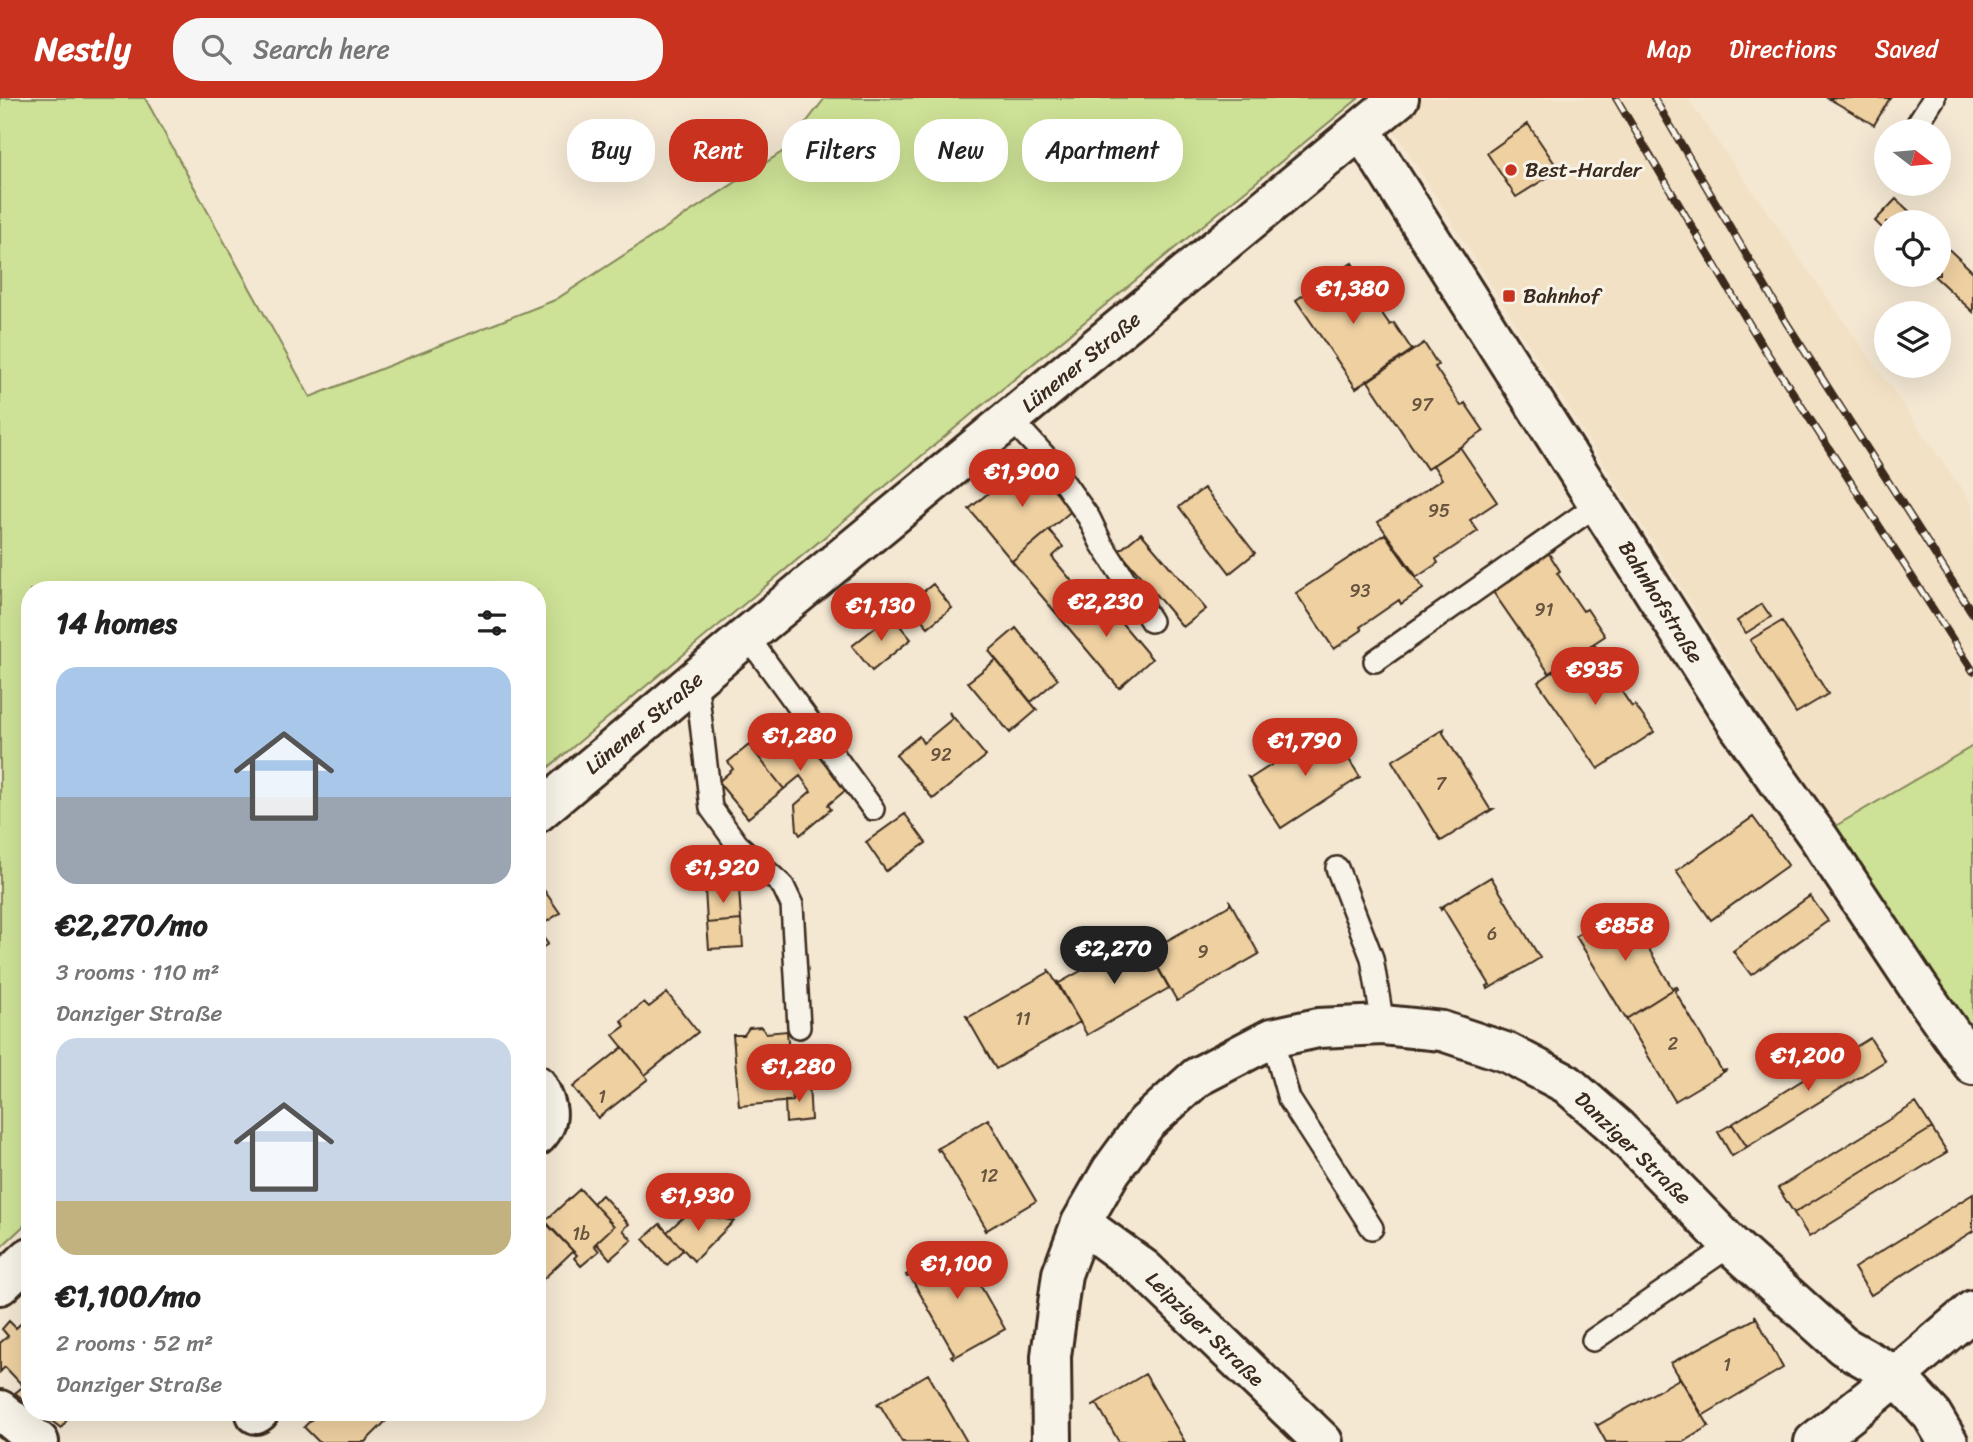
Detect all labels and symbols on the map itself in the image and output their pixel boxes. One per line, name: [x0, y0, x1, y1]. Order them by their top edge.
north arrow: [1874, 119, 1951, 196]
place label: Best-Harder: [1525, 151, 1643, 189]
marker: Best-Harder: [1503, 162, 1519, 178]
pin: €1,380: [1296, 266, 1410, 326]
place label: Bahnhof: [1523, 277, 1603, 315]
marker: Bahnhof: [1501, 288, 1517, 304]
street label: Lünener Straße: [1012, 301, 1150, 423]
house number: 97: [1411, 389, 1434, 421]
pin: €1,900: [965, 450, 1079, 509]
house number: 95: [1428, 495, 1450, 527]
street label: Bahnhofstraße: [1608, 533, 1714, 671]
house number: 93: [1350, 575, 1371, 607]
pin: €2,230: [1049, 580, 1163, 639]
pin: €1,130: [824, 584, 938, 643]
house number: 91: [1535, 594, 1554, 626]
pin: €935: [1554, 648, 1636, 707]
street label: Lünener Straße: [576, 661, 712, 784]
pin: €1,280: [743, 714, 857, 773]
pin: €1,790: [1248, 718, 1362, 778]
house number: 92: [930, 739, 952, 771]
house number: 7: [1436, 768, 1448, 800]
pin: €1,920: [666, 846, 780, 905]
pin: €858: [1584, 904, 1666, 963]
house number: 6: [1487, 918, 1497, 950]
pin: €2,270: [1057, 926, 1171, 986]
house number: 9: [1197, 936, 1209, 968]
house number: 11: [1015, 1003, 1031, 1035]
house number: 2: [1668, 1028, 1678, 1060]
pin: €1,200: [1751, 1034, 1865, 1093]
pin: €1,280: [742, 1044, 856, 1104]
house number: 1: [598, 1081, 606, 1113]
street label: Danziger Straße: [1565, 1082, 1701, 1215]
house number: 12: [980, 1160, 998, 1192]
pin: €1,930: [641, 1174, 755, 1233]
house number: 1b: [572, 1218, 590, 1250]
pin: €1,100: [900, 1242, 1014, 1301]
street label: Leipziger Straße: [1136, 1262, 1274, 1396]
house number: 1: [1723, 1349, 1731, 1381]

